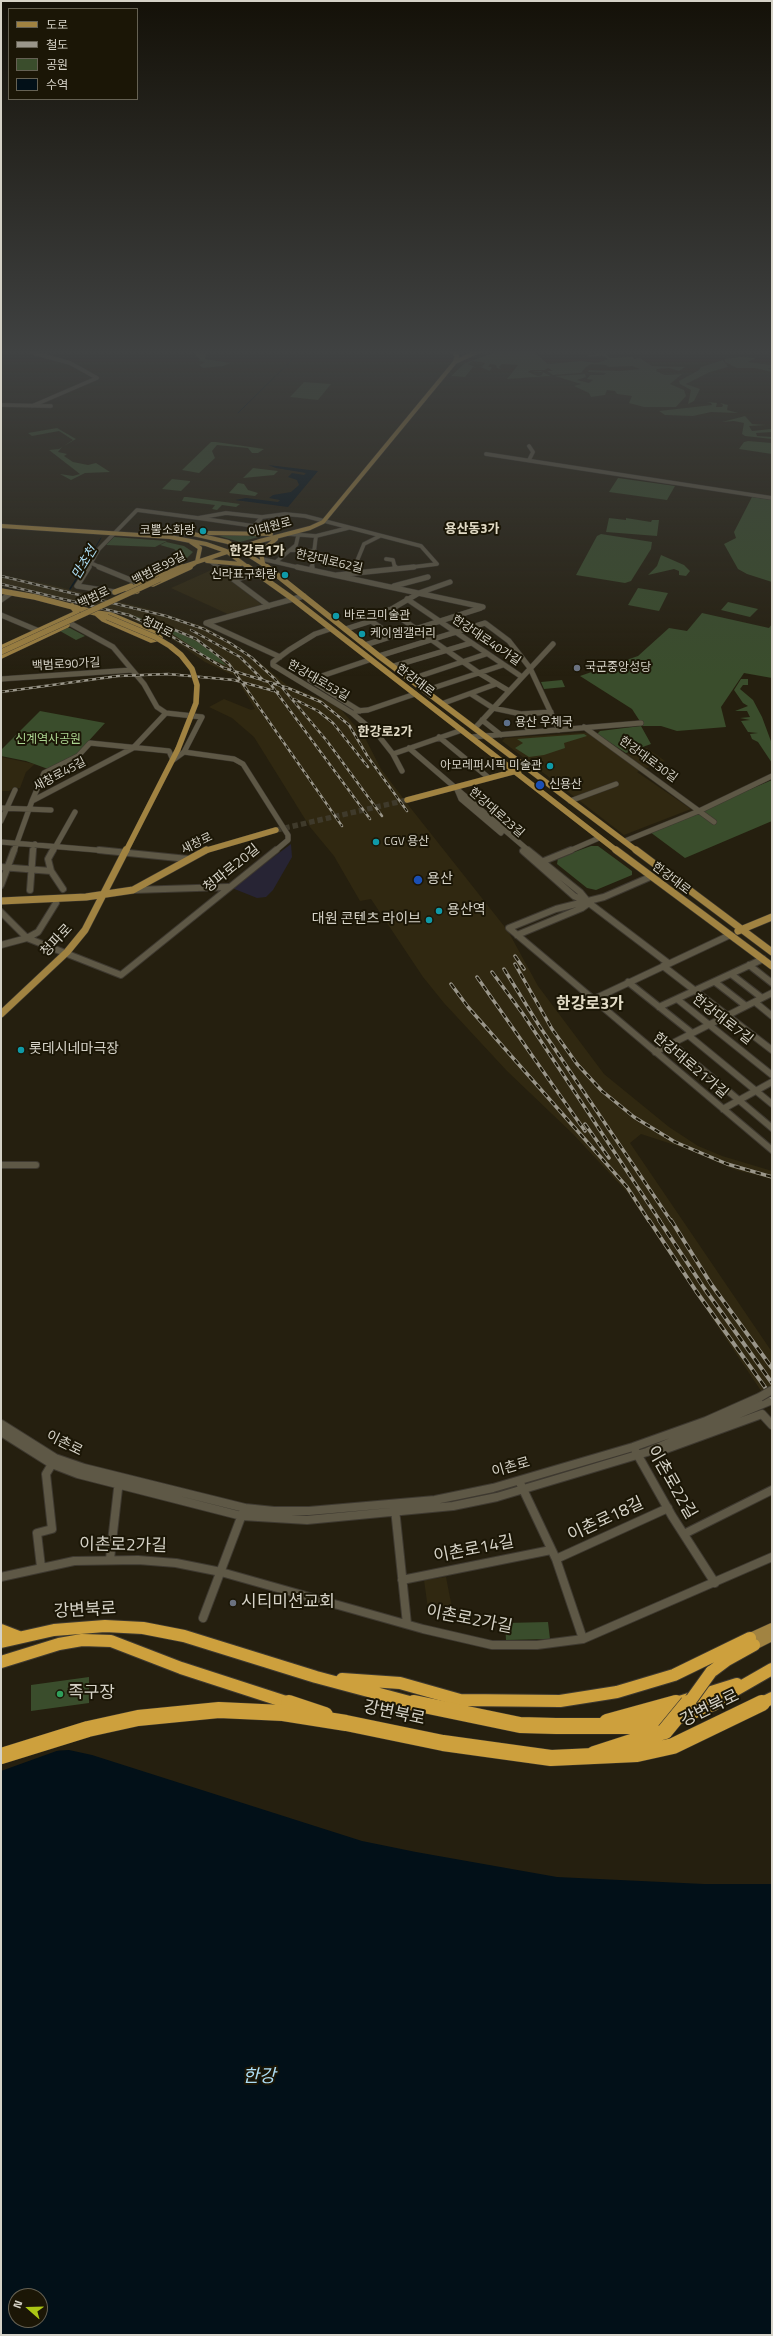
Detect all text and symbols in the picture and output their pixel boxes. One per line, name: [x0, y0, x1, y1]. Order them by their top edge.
legend: [8, 8, 138, 100]
text: 도로: [46, 15, 68, 34]
text: 철도: [46, 35, 68, 54]
text: 공원: [46, 55, 68, 74]
text: 수역: [46, 75, 68, 94]
street label: 이태원로: [247, 515, 293, 541]
district label: 용산동3가: [444, 522, 500, 538]
place label: 코뿔소화랑: [140, 524, 195, 538]
marker: 코뿔소화랑: [198, 526, 208, 536]
water label: 만초천: [69, 544, 101, 582]
district label: 한강로1가: [229, 544, 285, 560]
street label: 한강대로62길: [294, 547, 364, 577]
street label: 백범로99길: [130, 550, 188, 588]
place label: 신라표구화랑: [211, 568, 277, 582]
marker: 신라표구화랑: [280, 570, 290, 580]
street label: 백범로: [76, 584, 112, 612]
place label: 바로크미술관: [344, 609, 410, 623]
marker: 바로크미술관: [331, 611, 341, 621]
street label: 한강대로40가길: [449, 613, 523, 669]
street label: 청파로: [139, 614, 175, 642]
place label: 케이엠갤러리: [370, 627, 436, 641]
marker: 케이엠갤러리: [357, 629, 367, 639]
street label: 백범로90가길: [31, 656, 101, 674]
street label: 한강대로53길: [285, 658, 351, 704]
place label: 국군중앙성당: [585, 661, 651, 675]
street label: 한강대로: [393, 662, 437, 700]
marker: 국군중앙성당: [572, 663, 582, 673]
place label: 용산 우체국: [515, 716, 573, 730]
marker: 용산 우체국: [502, 718, 512, 728]
district label: 한강로2가: [357, 725, 413, 741]
park label: 신계역사공원: [15, 733, 81, 747]
street label: 한강대로30길: [616, 734, 680, 786]
street label: 새창로45길: [31, 755, 89, 795]
place label: 아모레퍼시픽 미술관: [440, 759, 542, 773]
marker: 아모레퍼시픽 미술관: [545, 761, 555, 771]
place label: 신용산: [549, 778, 582, 792]
marker: 신용산: [534, 779, 546, 791]
street label: 한강대로23길: [465, 785, 527, 841]
street label: 새창로: [179, 830, 215, 858]
place label: CGV 용산: [384, 835, 429, 849]
marker: CGV 용산: [371, 837, 381, 847]
street label: 청파로20길: [201, 841, 263, 897]
street label: 한강대로: [649, 860, 693, 898]
place label: 용산: [427, 872, 453, 888]
marker: 용산: [412, 874, 424, 886]
place label: 용산역: [447, 903, 486, 919]
marker: 용산역: [434, 906, 444, 916]
place label: 대원 콘텐츠 라이브: [312, 912, 421, 928]
marker: 대원 콘텐츠 라이브: [424, 915, 434, 925]
street label: 청파로: [38, 921, 76, 961]
street label: 한강대로7길: [688, 991, 756, 1049]
district label: 한강로3가: [556, 995, 624, 1015]
street label: 한강대로21가길: [649, 1030, 731, 1102]
place label: 롯데시네마극장: [29, 1042, 119, 1058]
marker: 롯데시네마극장: [16, 1045, 26, 1055]
street label: 이촌로: [43, 1428, 85, 1460]
street label: 이촌로22길: [642, 1443, 700, 1523]
street label: 이촌로: [490, 1455, 532, 1481]
street label: 이촌로18길: [565, 1494, 647, 1546]
street label: 이촌로14길: [432, 1532, 516, 1568]
street label: 이촌로2가길: [79, 1535, 167, 1557]
place label: 시티미션교회: [241, 1593, 335, 1613]
marker: 시티미션교회: [228, 1598, 238, 1608]
street label: 강변북로: [53, 1599, 117, 1623]
street label: 이촌로2가길: [424, 1602, 514, 1638]
place label: 족구장: [68, 1684, 115, 1704]
street label: 강변북로: [677, 1686, 743, 1732]
marker: 족구장: [55, 1689, 65, 1699]
street label: 강변북로: [361, 1698, 427, 1730]
water label: 한강: [242, 2067, 276, 2089]
north arrow: [8, 2288, 48, 2328]
text: N: [9, 2298, 26, 2311]

